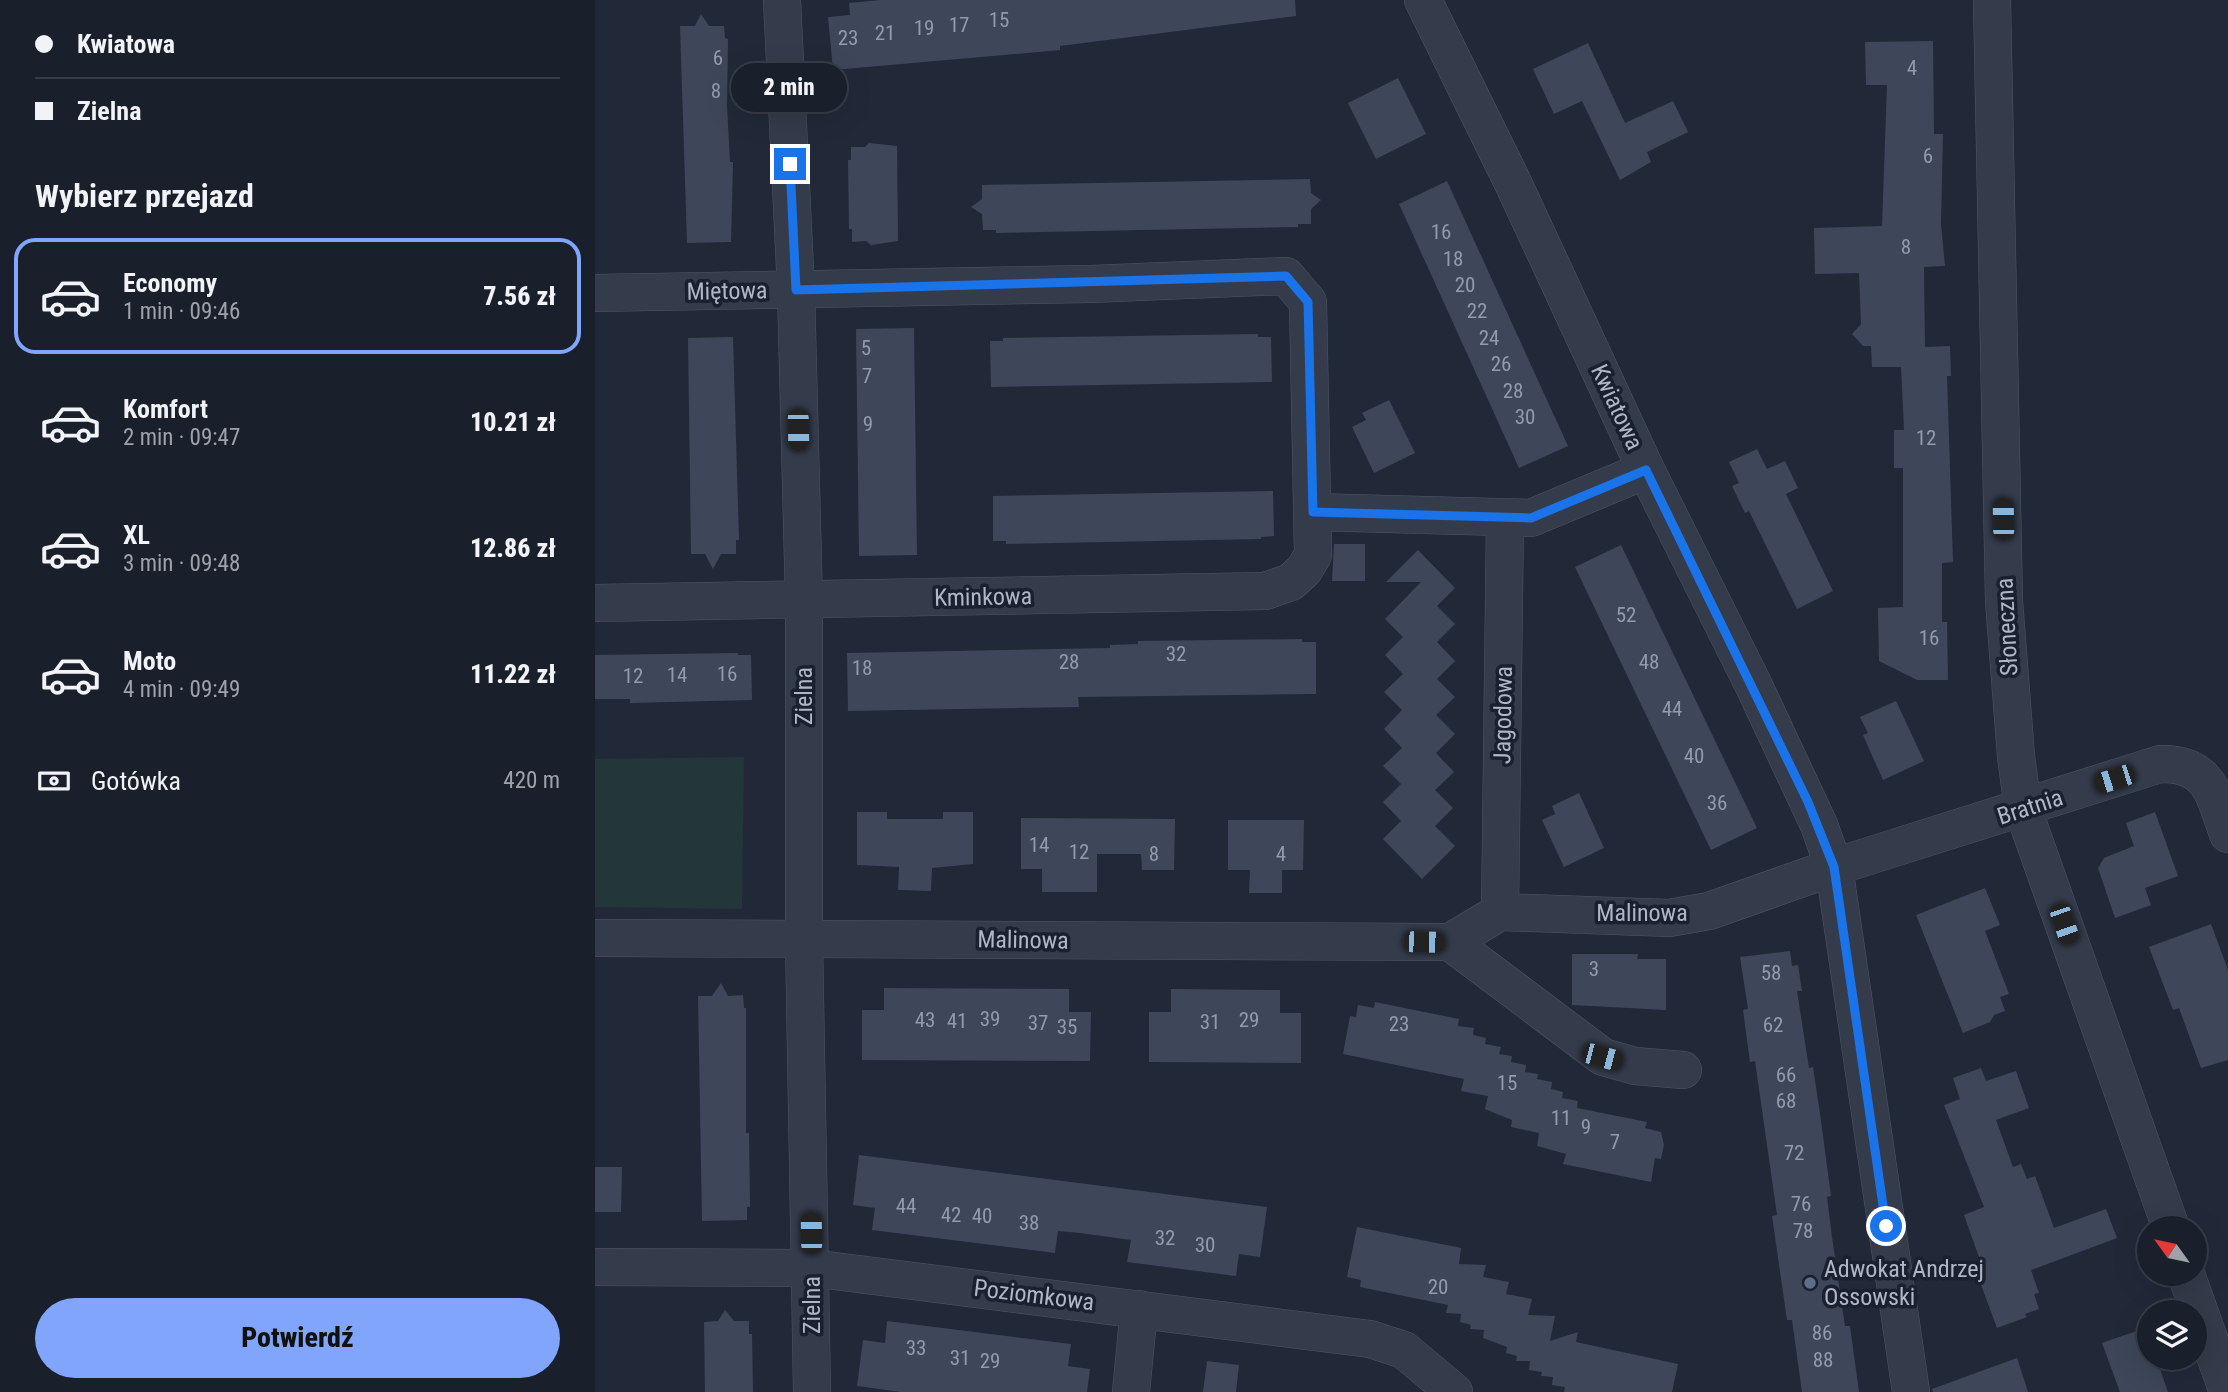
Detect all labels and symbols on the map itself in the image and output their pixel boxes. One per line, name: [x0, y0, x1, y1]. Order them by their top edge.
house number: 15: [989, 8, 1009, 32]
house number: 17: [949, 13, 969, 37]
house number: 19: [914, 16, 934, 40]
house number: 21: [875, 21, 895, 45]
house number: 23: [838, 26, 858, 50]
house number: 6: [713, 46, 723, 70]
house number: 4: [1907, 56, 1917, 80]
callout: 2 min: [732, 62, 848, 111]
house number: 8: [711, 79, 721, 103]
house number: 6: [1923, 144, 1933, 168]
route end: [774, 148, 806, 180]
house number: 16: [1431, 220, 1451, 244]
house number: 8: [1901, 235, 1911, 259]
house number: 18: [1443, 247, 1463, 271]
house number: 20: [1455, 273, 1475, 297]
street label: Miętowa: [686, 276, 768, 306]
house number: 22: [1467, 299, 1487, 323]
house number: 24: [1479, 326, 1499, 350]
house number: 5: [861, 336, 871, 360]
house number: 26: [1491, 352, 1511, 376]
street label: Kwiatowa: [1585, 360, 1649, 454]
house number: 7: [862, 364, 872, 388]
house number: 28: [1503, 379, 1523, 403]
house number: 30: [1515, 405, 1535, 429]
car: [788, 409, 809, 451]
house number: 9: [863, 412, 873, 436]
house number: 12: [1916, 426, 1936, 450]
car: [1993, 498, 2014, 540]
street label: Słoneczna: [1990, 577, 2024, 677]
street label: Kminkowa: [934, 582, 1032, 612]
house number: 52: [1616, 603, 1636, 627]
house number: 16: [1919, 626, 1939, 650]
house number: 32: [1166, 642, 1186, 666]
house number: 28: [1059, 650, 1079, 674]
house number: 48: [1639, 650, 1659, 674]
house number: 18: [852, 656, 872, 680]
house number: 16: [717, 662, 737, 686]
house number: 14: [667, 663, 687, 687]
house number: 12: [623, 664, 643, 688]
street label: Jagodowa: [1488, 666, 1518, 764]
street label: Zielna: [790, 667, 818, 725]
house number: 44: [1662, 697, 1682, 721]
house number: 40: [1684, 744, 1704, 768]
car: [2091, 763, 2138, 795]
street label: Bratnia: [1994, 783, 2066, 831]
house number: 36: [1707, 791, 1727, 815]
house number: 14: [1029, 833, 1049, 857]
house number: 12: [1069, 840, 1089, 864]
house number: 8: [1149, 842, 1159, 866]
house number: 4: [1276, 842, 1286, 866]
street label: Malinowa: [1596, 899, 1688, 927]
car: [2048, 901, 2081, 947]
street label: Malinowa: [977, 925, 1069, 955]
car: [1403, 931, 1446, 953]
house number: 3: [1589, 957, 1599, 981]
house number: 58: [1761, 961, 1781, 985]
house number: 39: [980, 1007, 1000, 1031]
house number: 43: [915, 1008, 935, 1032]
house number: 29: [1239, 1008, 1259, 1032]
house number: 41: [947, 1009, 967, 1033]
house number: 31: [1200, 1010, 1220, 1034]
house number: 37: [1028, 1011, 1048, 1035]
house number: 23: [1389, 1012, 1409, 1036]
house number: 62: [1763, 1013, 1783, 1037]
house number: 35: [1057, 1015, 1077, 1039]
car: [1579, 1041, 1626, 1073]
house number: 66: [1776, 1063, 1796, 1087]
house number: 15: [1497, 1071, 1517, 1095]
house number: 68: [1776, 1089, 1796, 1113]
house number: 11: [1551, 1106, 1571, 1130]
house number: 9: [1581, 1115, 1591, 1139]
house number: 7: [1610, 1130, 1620, 1154]
house number: 72: [1784, 1141, 1804, 1165]
house number: 76: [1791, 1192, 1811, 1216]
house number: 44: [896, 1194, 916, 1218]
house number: 42: [941, 1203, 961, 1227]
house number: 40: [972, 1204, 992, 1228]
route start: [1870, 1210, 1902, 1242]
house number: 38: [1019, 1211, 1039, 1235]
car: [801, 1212, 822, 1254]
north arrow: [2137, 1216, 2207, 1286]
house number: 78: [1793, 1219, 1813, 1243]
house number: 32: [1155, 1226, 1175, 1250]
house number: 30: [1195, 1233, 1215, 1257]
place label: Adwokat Andrzej Ossowski: [1824, 1255, 1984, 1311]
street label: Poziomkowa: [972, 1274, 1096, 1316]
house number: 20: [1428, 1275, 1448, 1299]
marker: Adwokat Andrzej Ossowski: [1802, 1275, 1818, 1291]
street label: Zielna: [798, 1276, 826, 1334]
house number: 86: [1812, 1321, 1832, 1345]
house number: 33: [906, 1336, 926, 1360]
house number: 31: [950, 1346, 970, 1370]
house number: 88: [1813, 1348, 1833, 1372]
house number: 29: [980, 1349, 1000, 1373]

